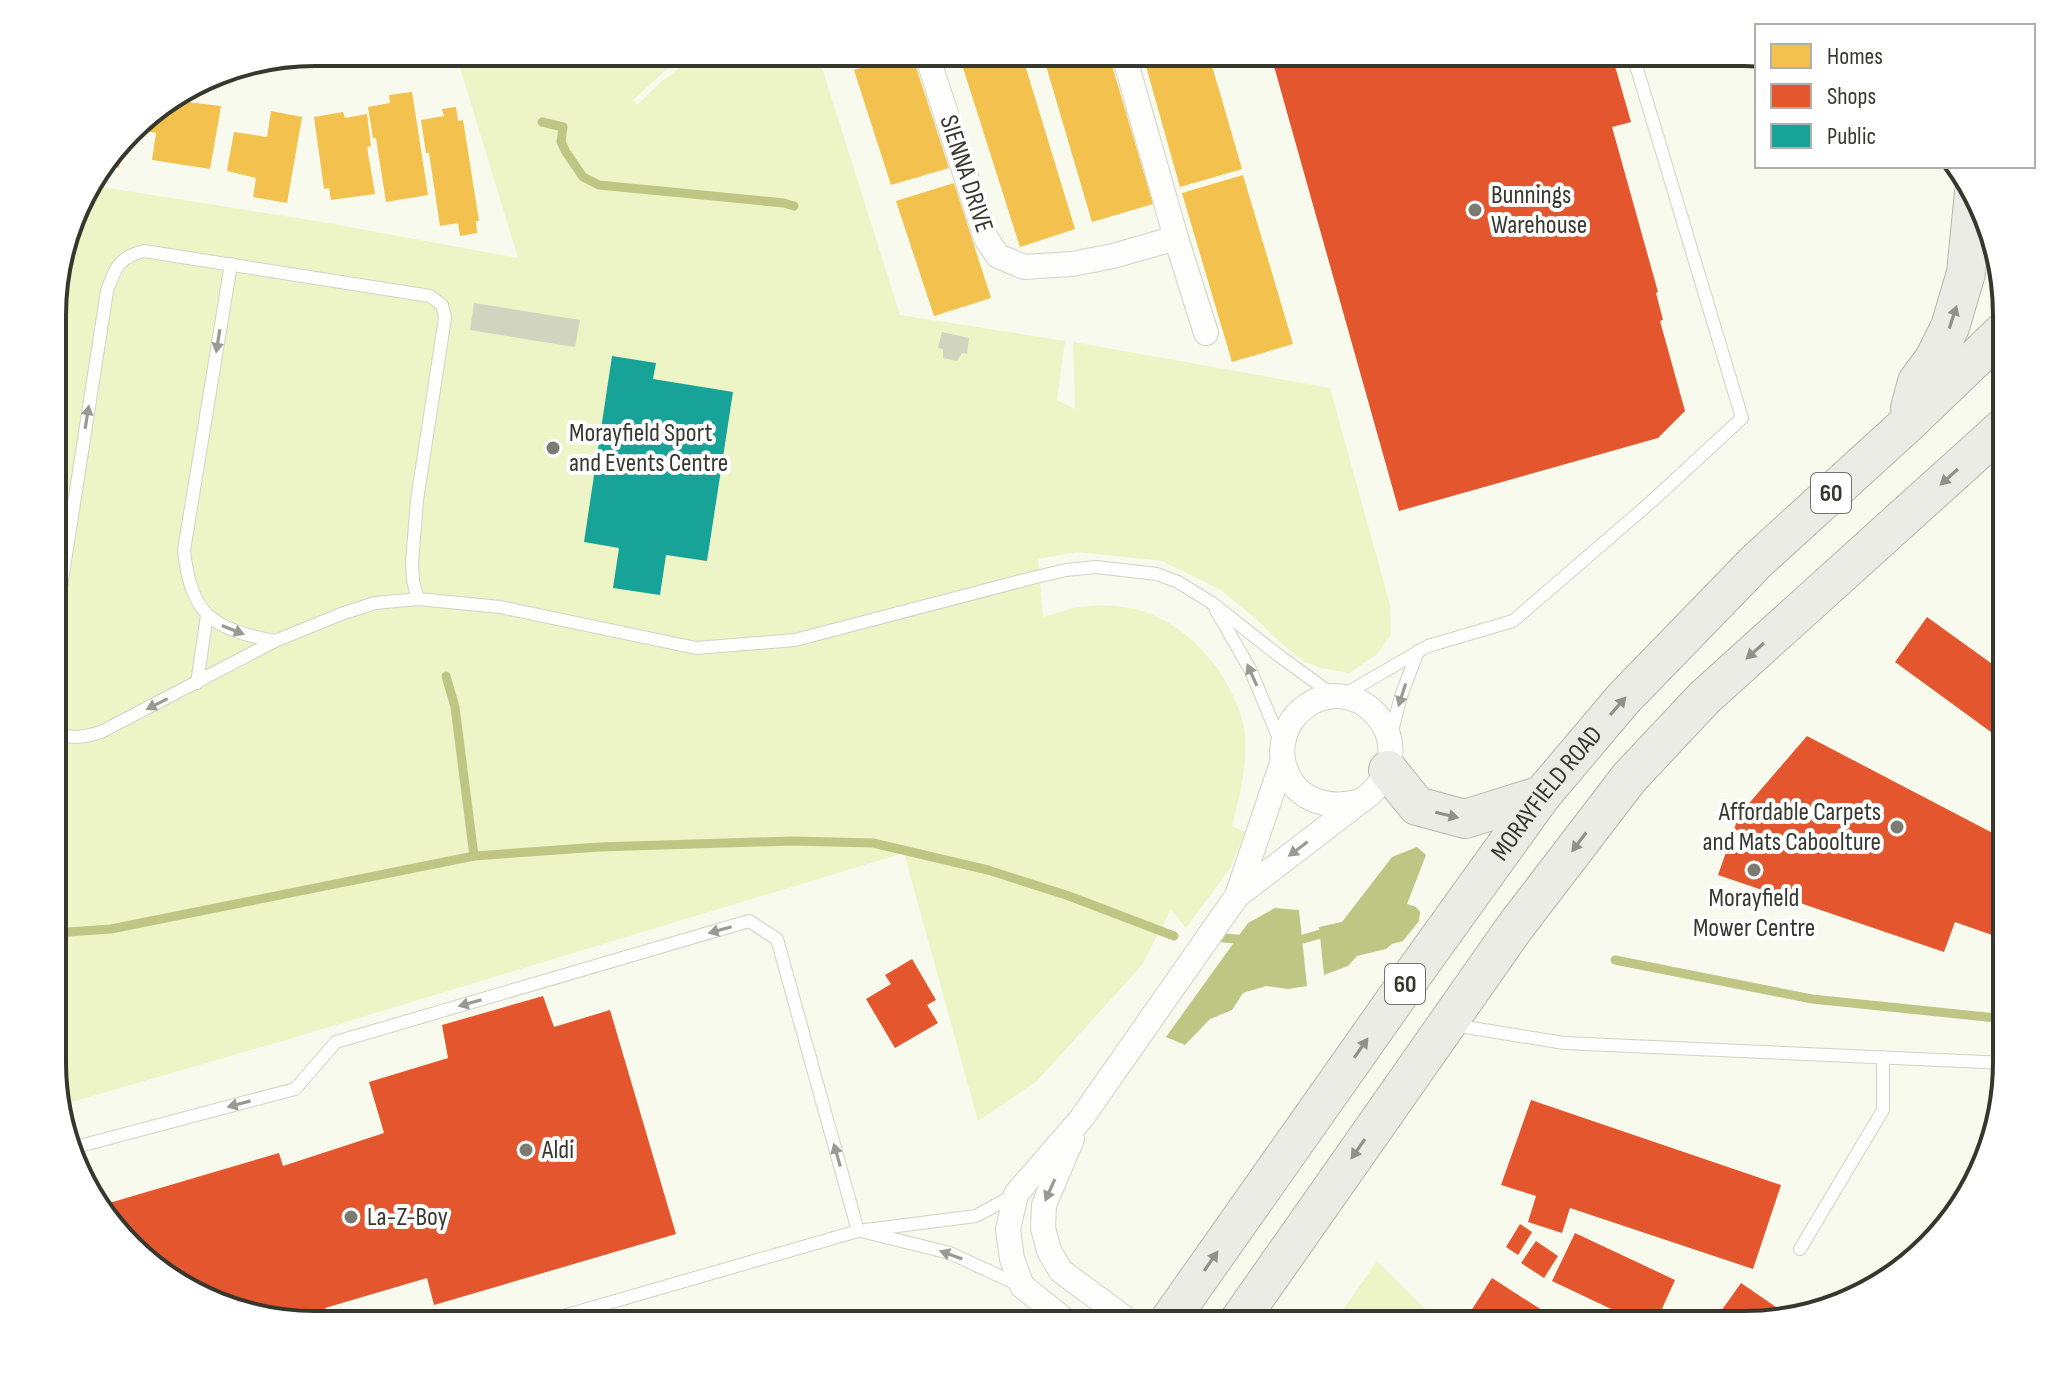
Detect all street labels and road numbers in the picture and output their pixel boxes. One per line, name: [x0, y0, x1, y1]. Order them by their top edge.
street label: SIENNA DRIVE: [933, 112, 999, 236]
road number: 60: [1811, 473, 1851, 513]
street label: MORAYFIELD ROAD: [1484, 720, 1609, 867]
road number: 60: [1385, 964, 1425, 1004]

